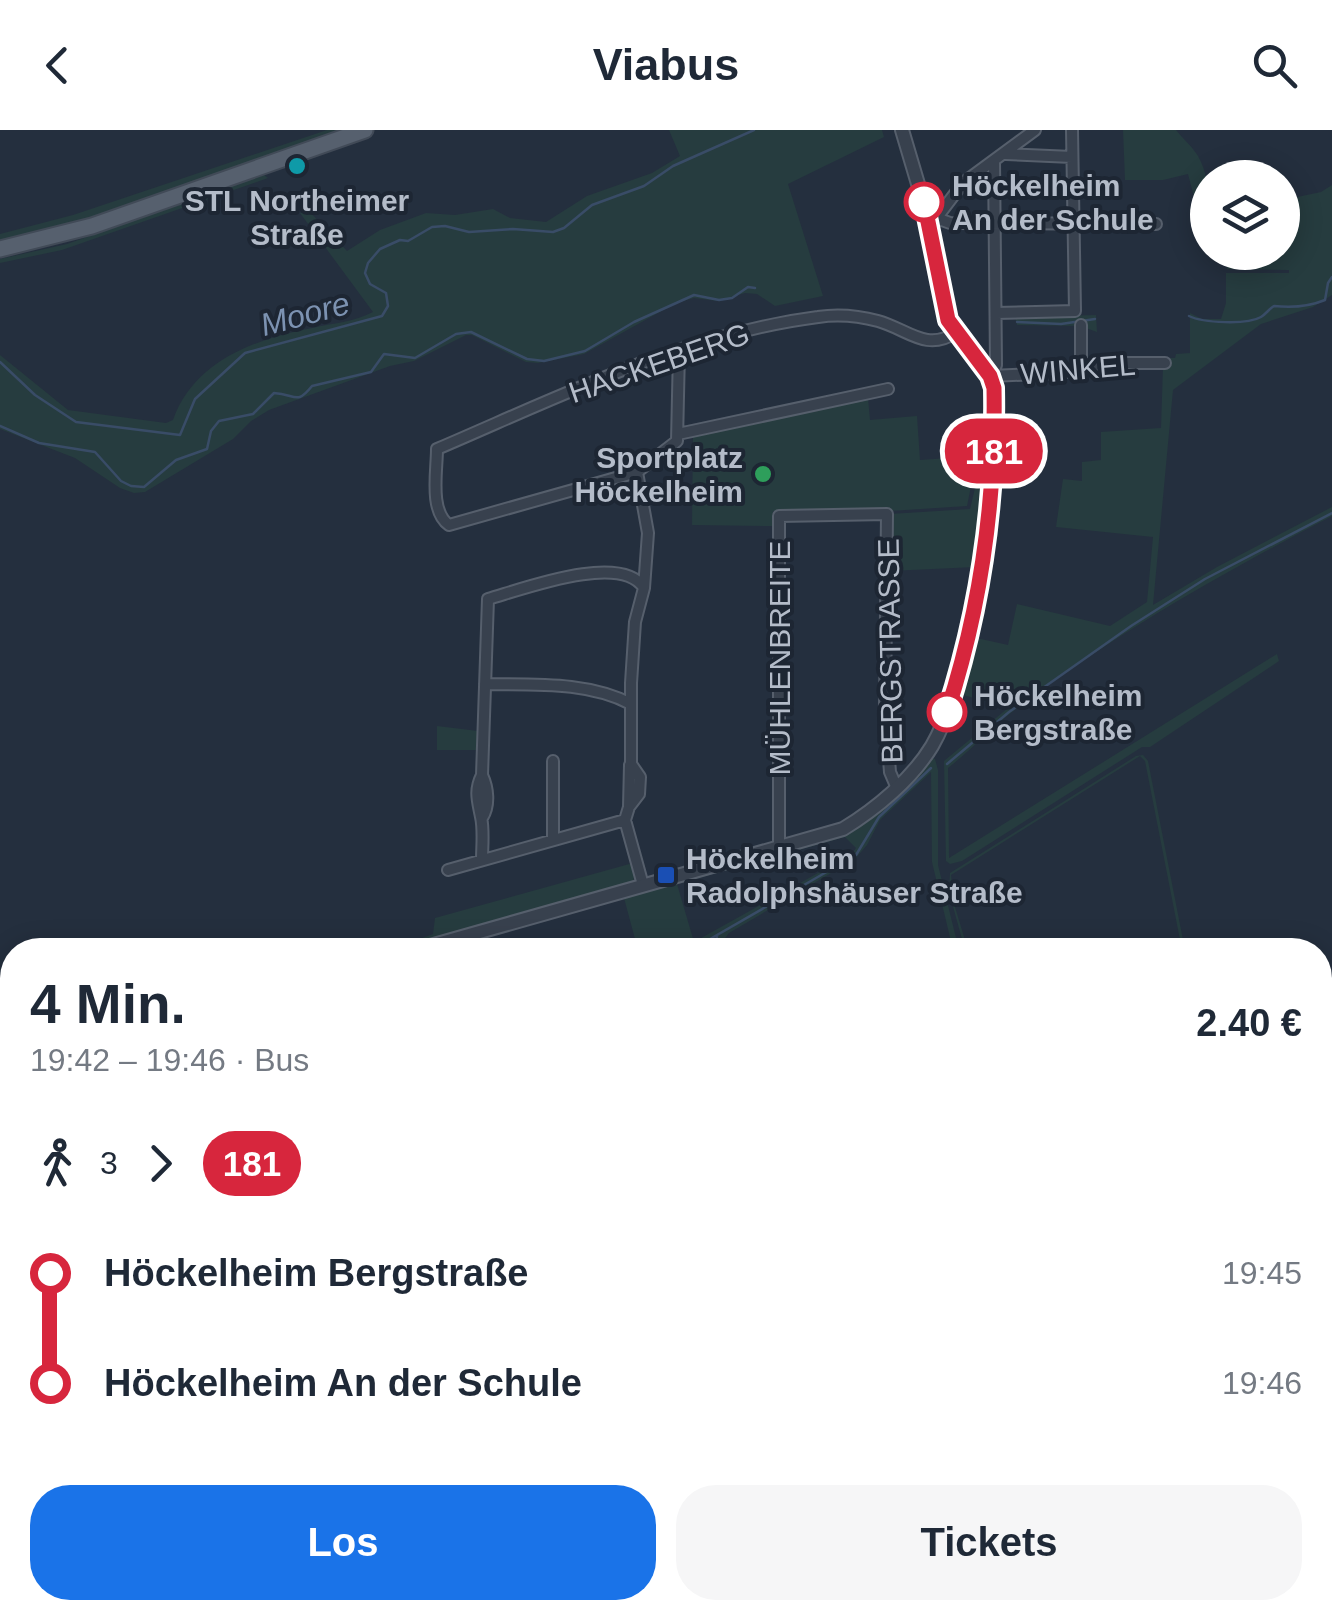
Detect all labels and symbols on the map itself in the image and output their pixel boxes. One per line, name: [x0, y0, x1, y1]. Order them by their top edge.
marker: STL Northeimer Straße: [286, 155, 308, 177]
place label: Höckelheim An der Schule: [952, 169, 1154, 236]
marker: Höckelheim An der Schule: [905, 183, 943, 221]
place label: STL Northeimer Straße: [185, 184, 410, 251]
water label: Moore: [257, 285, 353, 343]
street label: HACKEBERG: [565, 317, 753, 409]
street label: WINKEL: [1019, 348, 1137, 390]
line badge: 181: [936, 418, 1052, 484]
place label: Sportplatz Höckelheim: [575, 441, 743, 508]
marker: Sportplatz Höckelheim: [752, 463, 774, 485]
street label: BERGSTRASSE: [872, 538, 908, 764]
street label: MÜHLENBREITE: [763, 540, 796, 776]
place label: Höckelheim Bergstraße: [974, 679, 1142, 746]
marker: Höckelheim Bergstraße: [928, 693, 966, 731]
place label: Höckelheim Radolphshäuser Straße: [686, 842, 1023, 909]
marker: Höckelheim Radolphshäuser Straße: [655, 864, 677, 886]

